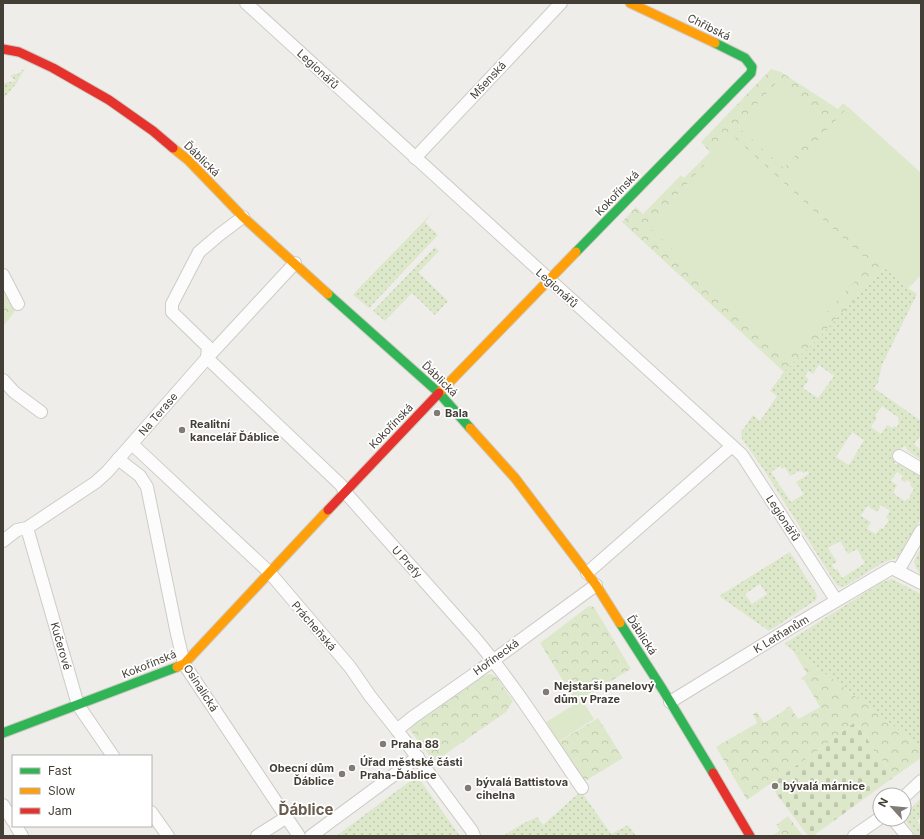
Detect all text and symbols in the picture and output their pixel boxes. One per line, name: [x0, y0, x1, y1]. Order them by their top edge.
street label: Chřibská: [685, 11, 733, 43]
street label: Legionářů: [294, 46, 342, 92]
street label: Mšenská: [467, 58, 509, 102]
street label: Ďáblická: [181, 138, 223, 180]
street label: Kokořínská: [592, 167, 642, 219]
street label: Legionářů: [533, 265, 581, 311]
street label: Ďáblická: [419, 358, 461, 400]
street label: Na Terase: [135, 390, 181, 438]
street label: Kokořínská: [366, 400, 416, 452]
place label: Bala: [445, 406, 468, 420]
marker: Bala: [432, 408, 442, 418]
place label: Realitní kancelář Ďáblice: [190, 417, 280, 444]
marker: Realitní kancelář Ďáblice: [177, 425, 187, 435]
street label: Legionářů: [763, 492, 803, 544]
street label: U Prefy: [389, 543, 425, 581]
street label: Prácheňská: [289, 598, 339, 654]
street label: Ďáblická: [624, 612, 660, 658]
street label: K Letňanům: [751, 612, 811, 656]
street label: Kučerové: [48, 621, 74, 671]
street label: Hořínecká: [470, 636, 522, 678]
street label: Kokořínská: [120, 647, 178, 681]
street label: Osinalická: [181, 662, 221, 714]
place label: Nejstarší panelový dům v Praze: [554, 679, 655, 706]
marker: Nejstarší panelový dům v Praze: [541, 687, 551, 697]
place label: Praha 88: [391, 737, 439, 751]
marker: Praha 88: [378, 739, 388, 749]
legend: [12, 755, 152, 827]
place label: Úřad městské části Praha-Ďáblice: [360, 755, 463, 782]
place label: Obecní dům Ďáblice: [269, 761, 334, 788]
text: Fast: [48, 763, 72, 778]
marker: Úřad městské části Praha-Ďáblice: [347, 763, 357, 773]
marker: Obecní dům Ďáblice: [337, 769, 347, 779]
place label: bývalá Battistova cihelna: [476, 775, 568, 802]
place label: bývalá márnice: [783, 779, 865, 793]
marker: bývalá márnice: [770, 781, 780, 791]
text: Slow: [48, 783, 76, 798]
marker: bývalá Battistova cihelna: [463, 783, 473, 793]
north arrow: [872, 787, 912, 827]
text: N: [875, 796, 891, 809]
district label: Ďáblice: [279, 800, 334, 819]
text: Jam: [48, 803, 72, 818]

